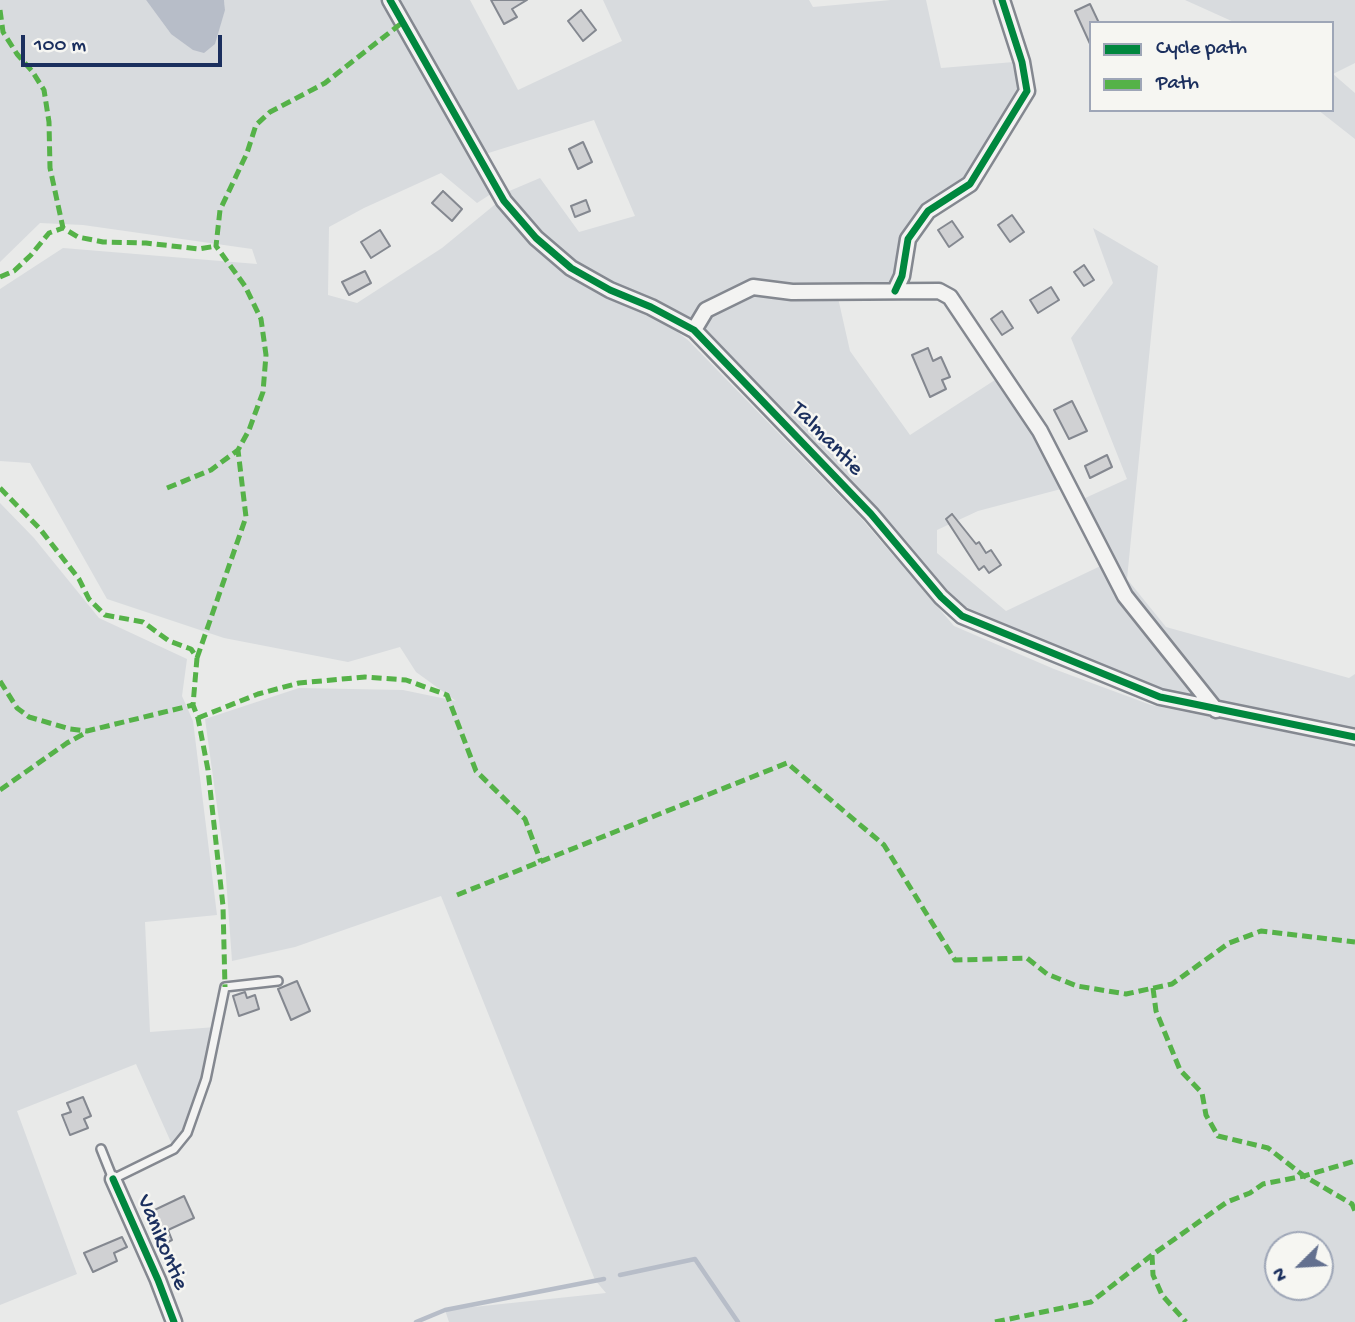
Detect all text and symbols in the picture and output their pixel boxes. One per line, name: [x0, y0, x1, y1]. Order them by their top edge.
scale bar: [24, 21, 226, 65]
legend: [1089, 21, 1334, 112]
text: 100 m: [34, 34, 86, 59]
text: Cycle path: [1156, 37, 1247, 62]
text: Path: [1156, 72, 1199, 97]
street label: Talmantie: [784, 397, 868, 483]
street label: Vanikontie: [129, 1191, 193, 1295]
north arrow: [1264, 1231, 1334, 1301]
text: N: [1268, 1264, 1294, 1284]

